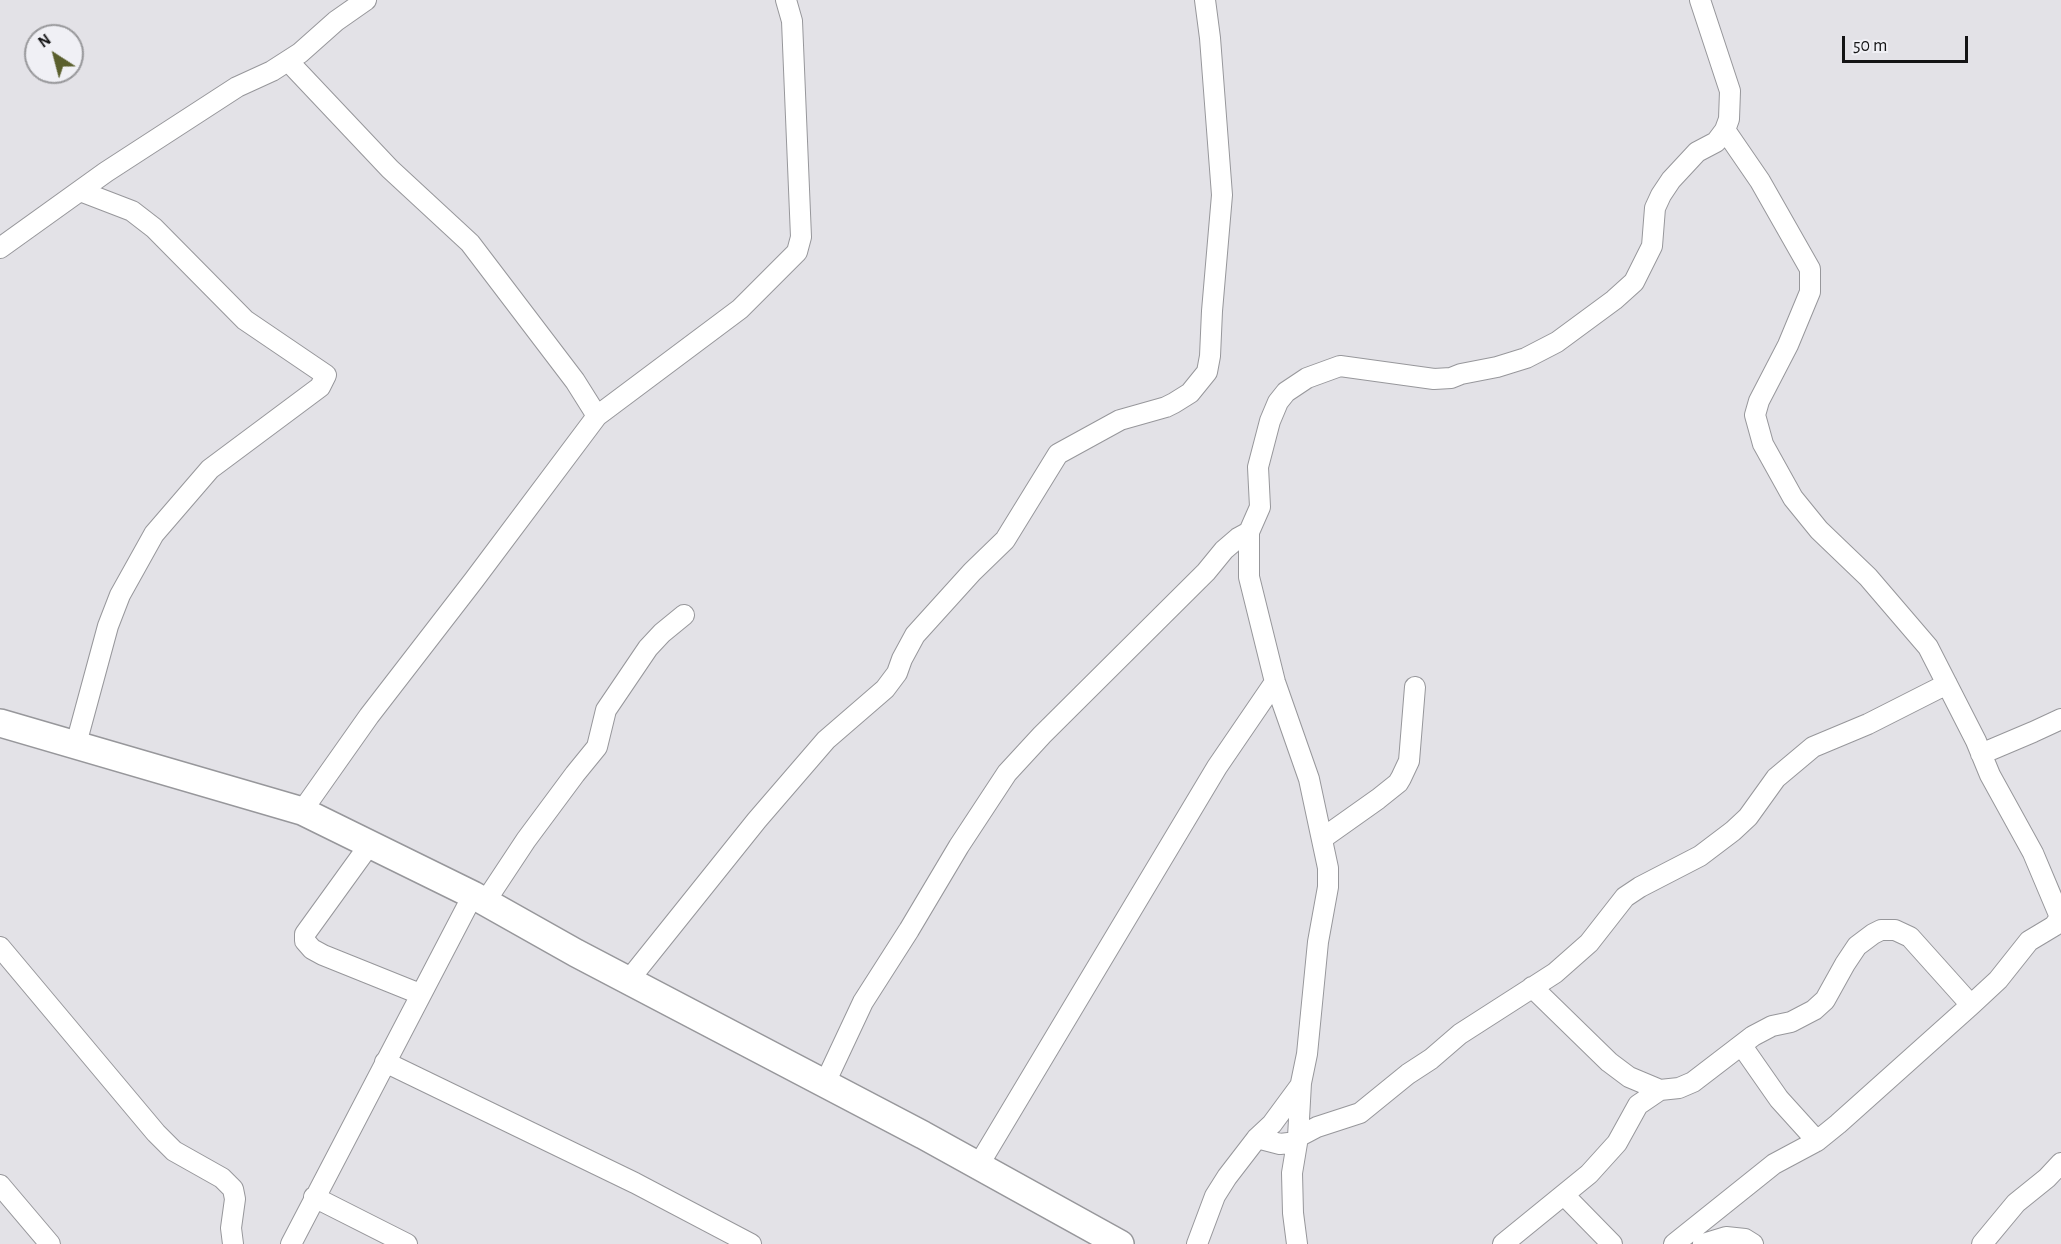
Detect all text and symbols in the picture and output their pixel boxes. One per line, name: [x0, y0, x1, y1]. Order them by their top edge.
north arrow: [24, 24, 84, 84]
scale bar: [1845, 24, 1971, 62]
text: N: [35, 31, 54, 51]
text: 50 m: [1853, 37, 1887, 55]

